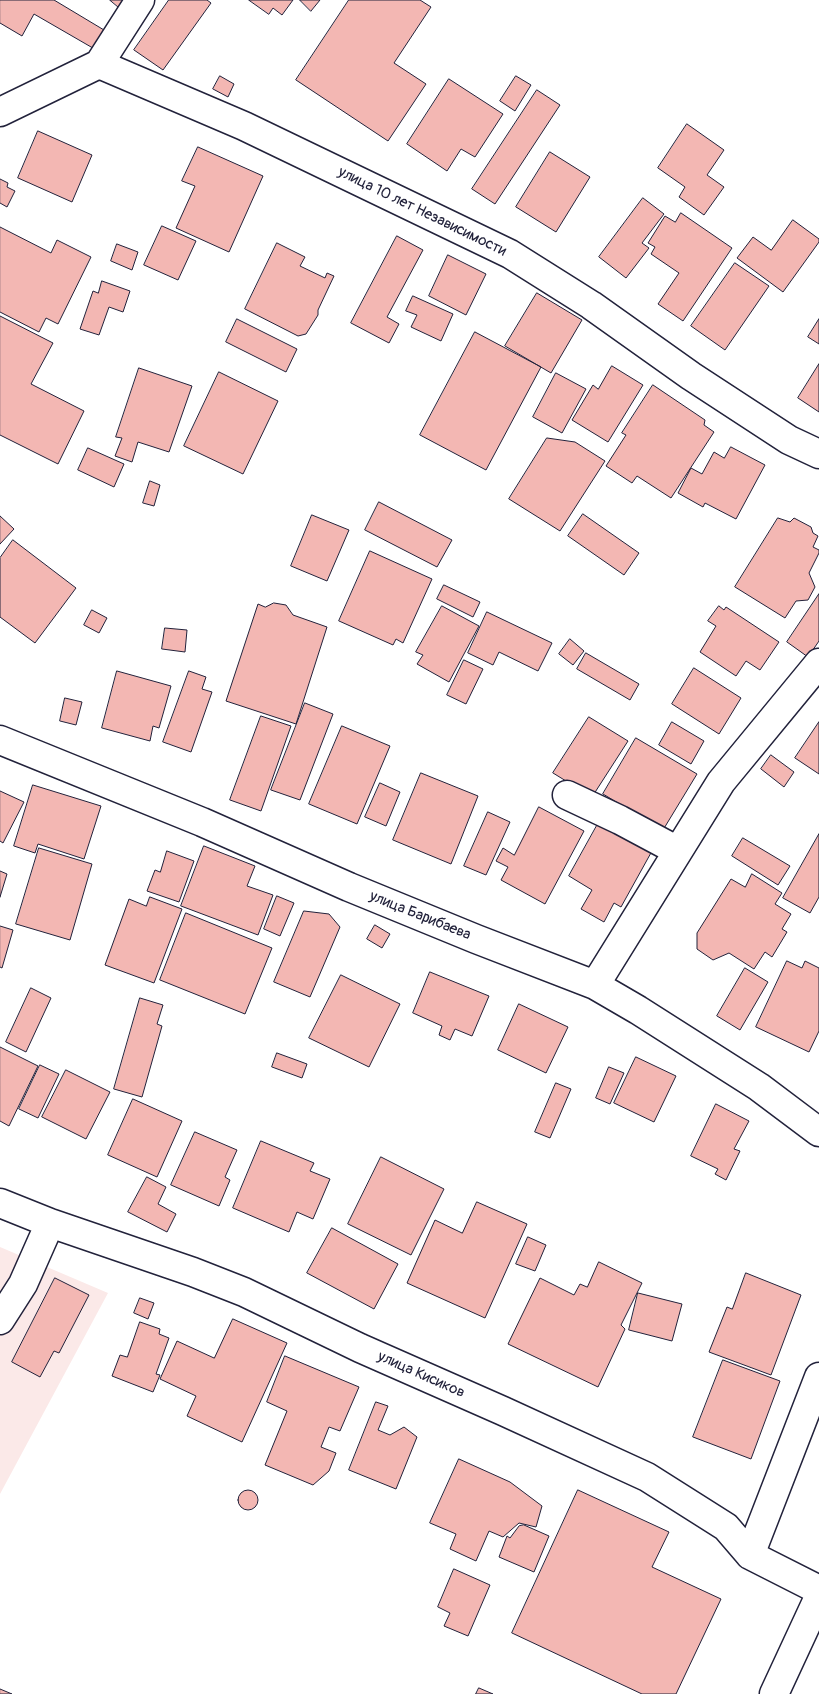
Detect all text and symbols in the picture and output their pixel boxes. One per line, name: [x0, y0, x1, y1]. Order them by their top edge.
street label: улица 10 лет Независимости: [335, 163, 509, 261]
street label: улица Барибаева: [367, 887, 473, 945]
street label: улица Кисиков: [375, 1348, 467, 1402]

